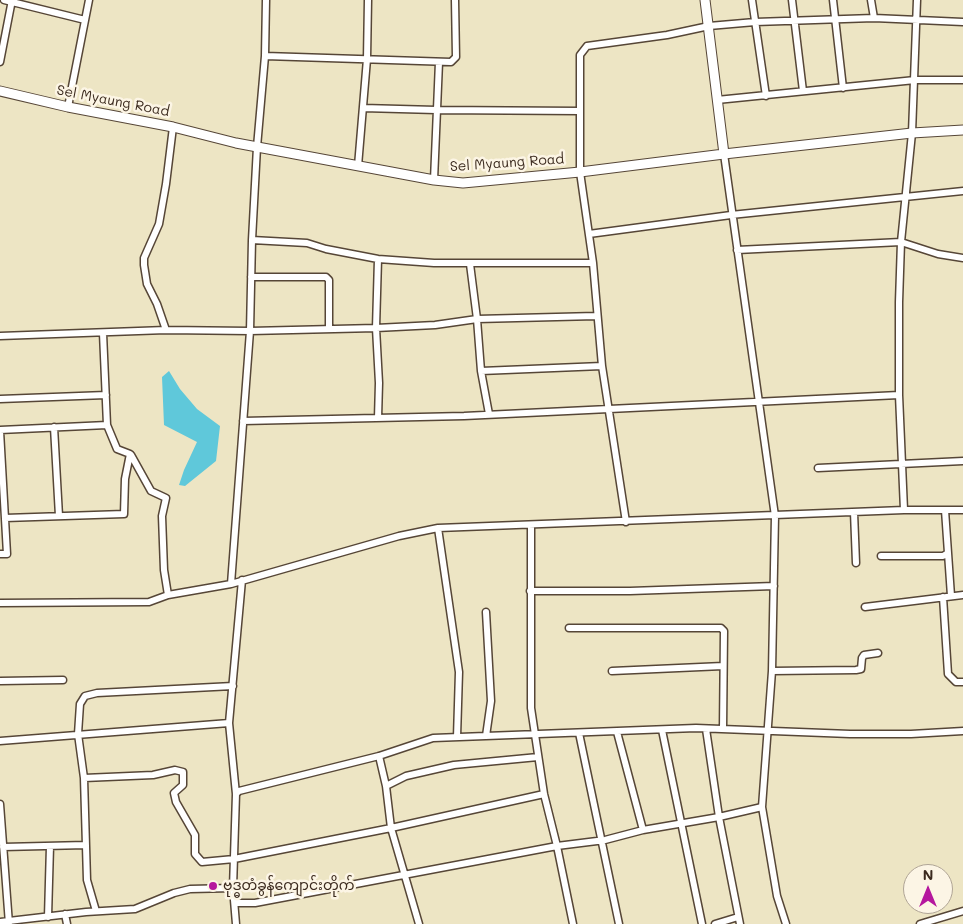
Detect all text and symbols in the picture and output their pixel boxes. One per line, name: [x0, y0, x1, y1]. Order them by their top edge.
street label: Sel Myaung Road: [55, 82, 171, 120]
street label: Sel Myaung Road: [449, 151, 565, 175]
north arrow: [903, 864, 953, 914]
text: N: [923, 865, 933, 884]
place label: ဗုဒ္ဓတံခွန်ကျောင်းတိုက်: [223, 878, 354, 894]
marker: ဗုဒ္ဓတံခွန်ကျောင်းတိုက်: [207, 880, 219, 892]

